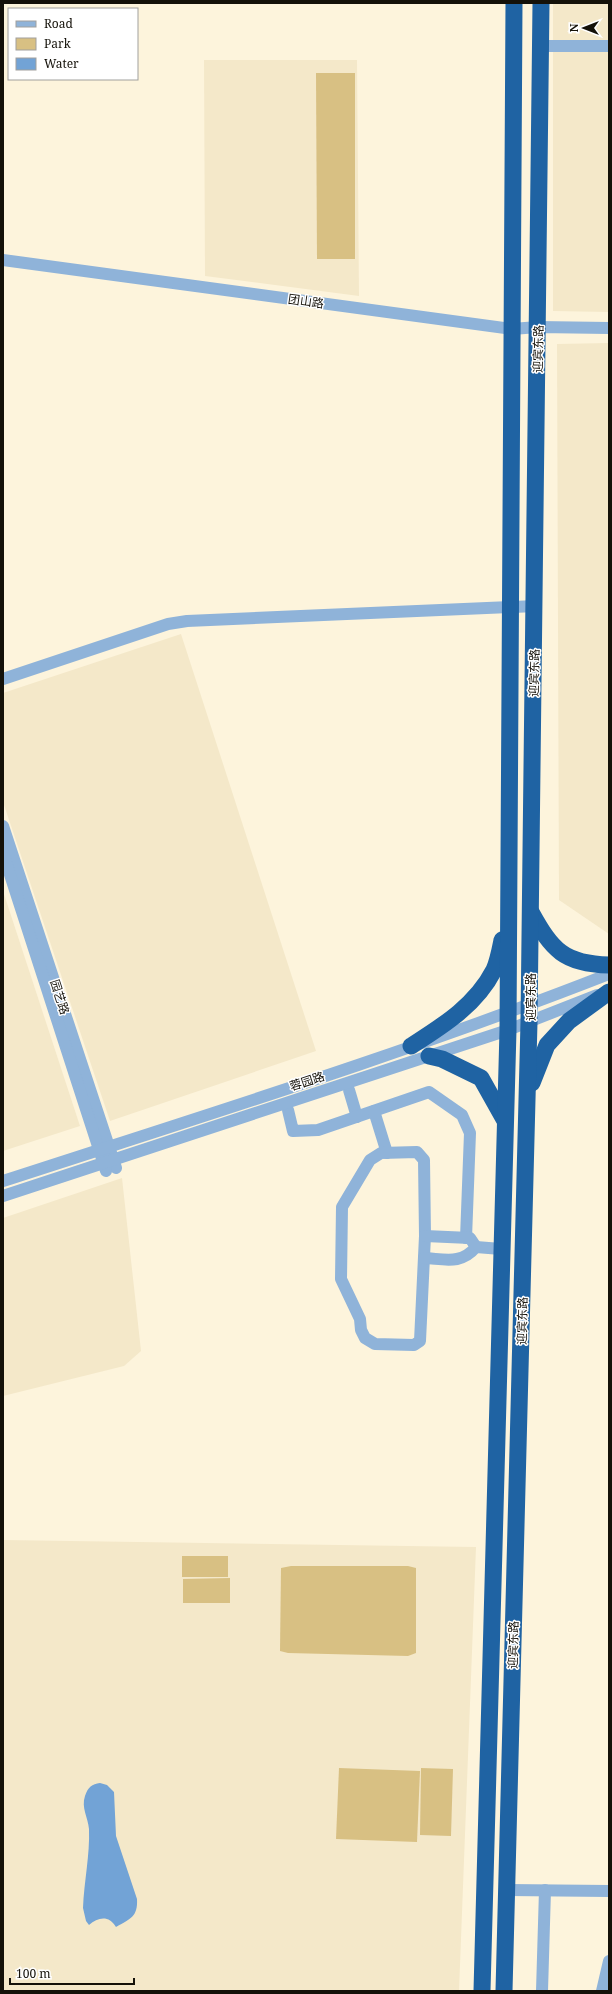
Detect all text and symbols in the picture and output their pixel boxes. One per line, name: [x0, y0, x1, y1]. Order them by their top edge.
legend: [8, 8, 138, 80]
north arrow: [564, 8, 604, 48]
text: Road: [44, 15, 74, 32]
text: N: [566, 23, 581, 32]
text: Park: [44, 35, 72, 52]
text: Water: [44, 55, 79, 72]
street label: 团山路: [287, 290, 325, 312]
street label: 迎宾东路: [529, 325, 547, 373]
street label: 迎宾东路: [525, 649, 543, 697]
street label: 迎宾东路: [522, 973, 539, 1021]
street label: 园艺路: [46, 977, 74, 1017]
street label: 蓉园路: [287, 1067, 327, 1095]
street label: 迎宾东路: [513, 1297, 531, 1345]
street label: 迎宾东路: [504, 1621, 522, 1669]
scale bar: [10, 1960, 134, 1986]
text: 100 m: [16, 1965, 51, 1982]

